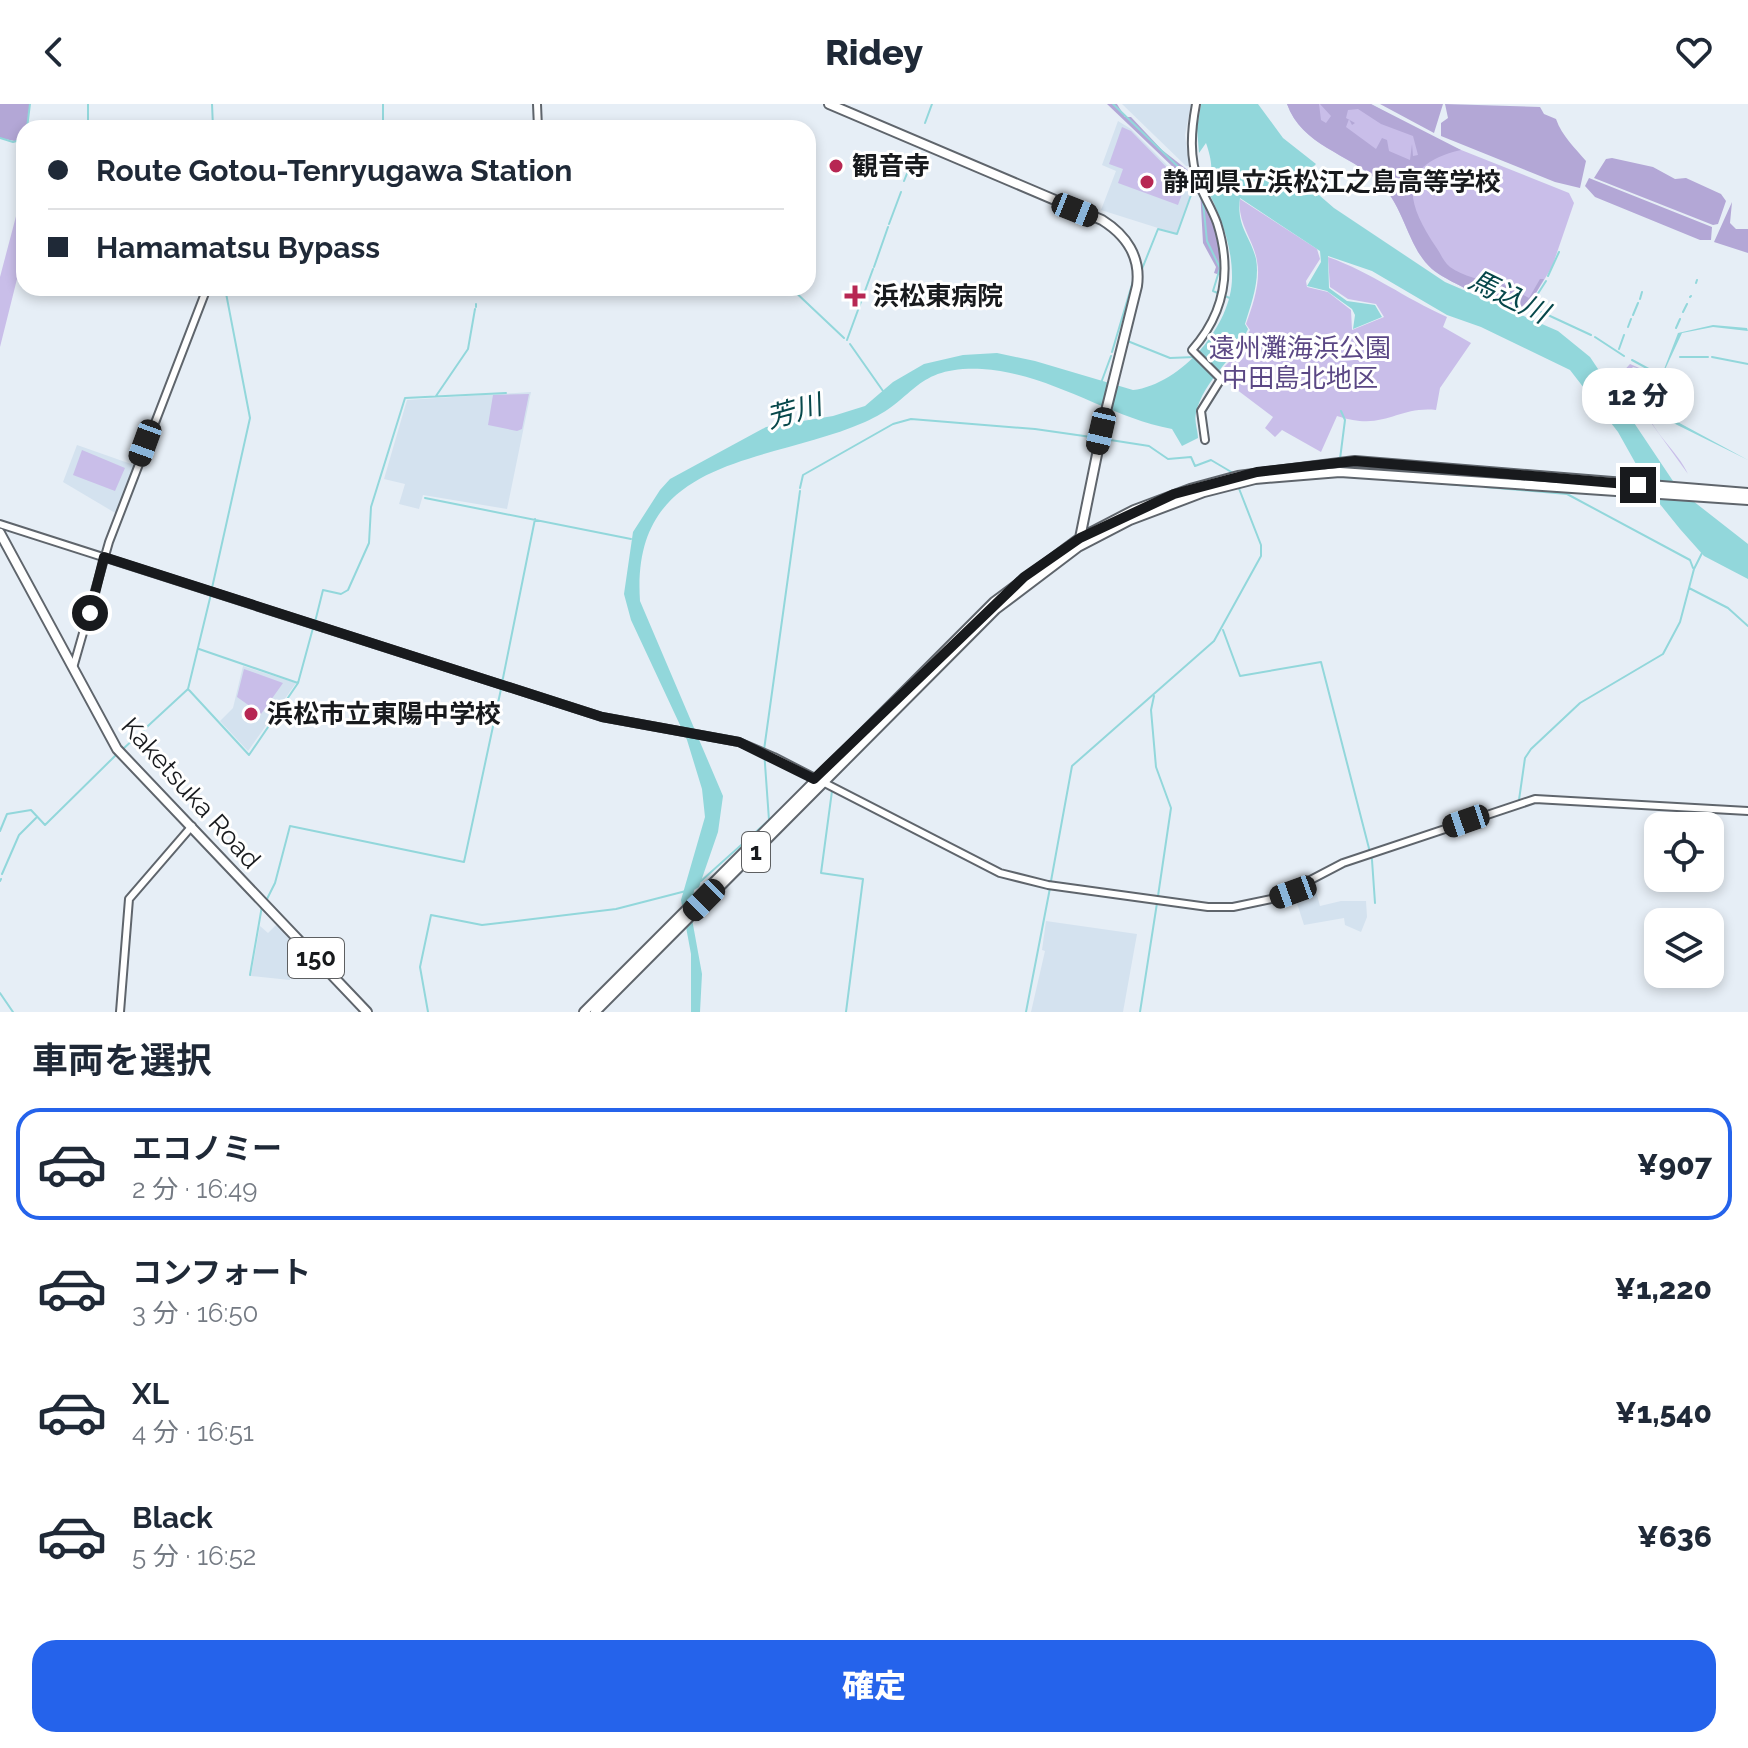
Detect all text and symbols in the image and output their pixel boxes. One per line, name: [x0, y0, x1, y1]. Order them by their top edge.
icon: back: [32, 30, 76, 74]
icon: heart: [1672, 30, 1716, 74]
text: Ridey: [825, 31, 923, 73]
place label: 観音寺: [852, 151, 930, 181]
text: Route Gotou-Tenryugawa Station: [96, 153, 572, 188]
marker: 観音寺: [827, 157, 845, 175]
place label: 静岡県立浜松江之島高等学校: [1163, 167, 1501, 197]
marker: 静岡県立浜松江之島高等学校: [1138, 173, 1156, 191]
car: [1048, 190, 1102, 230]
text: Hamamatsu Bypass: [96, 230, 380, 265]
water label: 馬込川: [1464, 263, 1556, 331]
place label: 浜松東病院: [873, 281, 1003, 311]
marker: 浜松東病院: [844, 285, 866, 307]
park label: 遠州灘海浜公園 中田島北地区: [1209, 333, 1391, 393]
callout: 12 分: [1582, 369, 1694, 425]
text: 12 分: [1608, 381, 1668, 411]
water label: 芳川: [763, 387, 828, 435]
car: [1084, 405, 1118, 457]
car: [126, 416, 164, 470]
route end: [1620, 467, 1656, 503]
route start: [72, 595, 108, 631]
place label: 浜松市立東陽中学校: [267, 699, 501, 729]
marker: 浜松市立東陽中学校: [242, 705, 260, 723]
street label: Kaketsuka Road: [115, 711, 267, 875]
car: [1439, 802, 1493, 840]
map controls: [1644, 812, 1724, 988]
button: locate: [1644, 812, 1724, 892]
road number: 1: [742, 832, 770, 872]
car: [1266, 873, 1320, 911]
car: [679, 875, 729, 925]
button: layers: [1644, 908, 1724, 988]
road number: 150: [288, 938, 344, 978]
text: 車両を選択: [32, 1039, 212, 1081]
icon: car: [36, 1128, 108, 1200]
text: エコノミー: [132, 1131, 282, 1166]
text: ¥907: [1637, 1147, 1712, 1182]
text: 2 分 · 16:49: [132, 1174, 257, 1204]
icon: car: [36, 1252, 108, 1324]
text: コンフォート: [132, 1255, 311, 1290]
text: ¥1,220: [1614, 1271, 1712, 1306]
text: 3 分 · 16:50: [132, 1298, 258, 1328]
icon: car: [36, 1376, 108, 1448]
text: XL: [132, 1376, 169, 1411]
text: ¥1,540: [1615, 1395, 1712, 1430]
text: 4 分 · 16:51: [132, 1417, 254, 1447]
icon: car: [36, 1500, 108, 1572]
text: Black: [132, 1500, 213, 1535]
text: ¥636: [1637, 1519, 1712, 1554]
text: 5 分 · 16:52: [132, 1541, 256, 1571]
button: 確定: [32, 1640, 1716, 1732]

